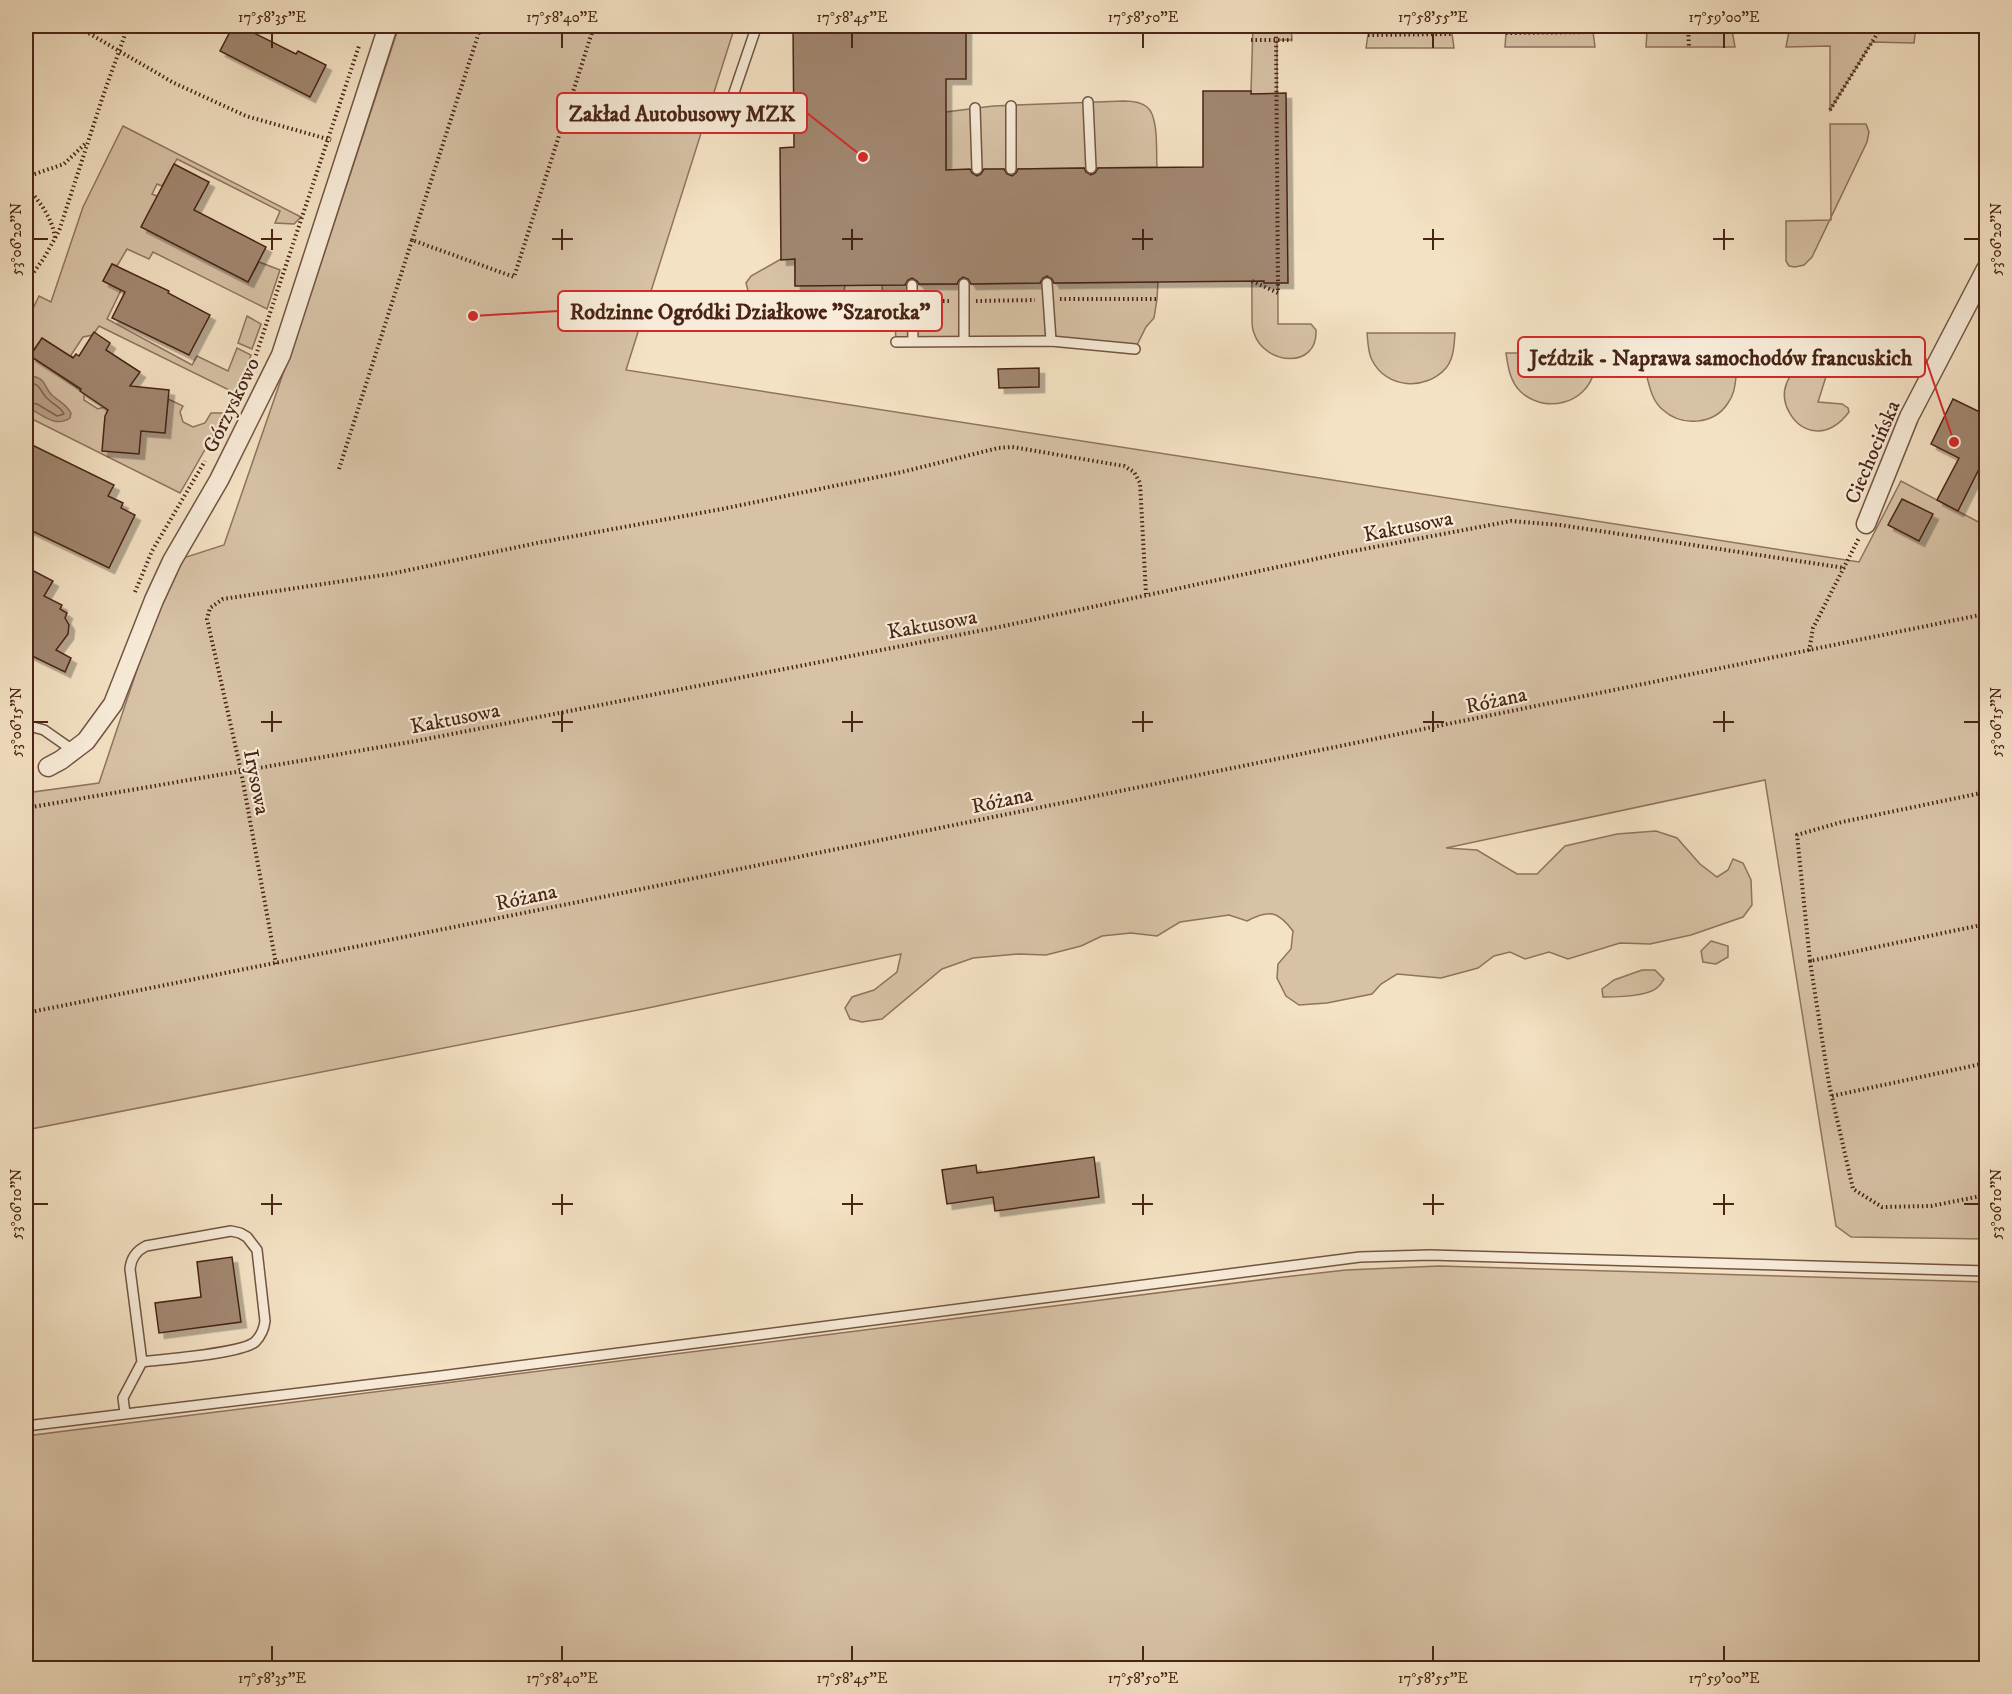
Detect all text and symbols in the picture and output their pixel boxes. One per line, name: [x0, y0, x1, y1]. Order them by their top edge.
text: 17°58'35"E: [238, 8, 306, 27]
text: 17°58'40"E: [526, 8, 598, 27]
text: 17°58'45"E: [816, 8, 888, 27]
text: 17°58'50"E: [1108, 8, 1179, 27]
text: 17°58'55"E: [1398, 8, 1468, 27]
text: 17°59'00"E: [1688, 8, 1760, 27]
callout: Zakład Autobusowy MZK: [557, 93, 807, 133]
text: Zakład Autobusowy MZK: [569, 101, 796, 128]
text: 53°06'20"N: [7, 203, 26, 275]
text: 53°06'20"N: [1987, 203, 2006, 275]
callout: Rodzinne Ogródki Działkowe "Szarotka": [558, 291, 942, 331]
text: Rodzinne Ogródki Działkowe "Szarotka": [570, 299, 930, 326]
callout: Jeździk - Naprawa samochodów francuskich: [1518, 337, 1925, 377]
text: Jeździk - Naprawa samochodów francuskich: [1527, 345, 1913, 372]
street label: Górzyskowo: [198, 354, 266, 457]
street label: Ciechocińska: [1839, 397, 1906, 508]
street label: Kaktusowa: [1361, 506, 1455, 548]
street label: Kaktusowa: [885, 604, 979, 646]
street label: Różana: [1463, 682, 1529, 720]
text: 53°06'15"N: [7, 687, 26, 757]
text: 53°06'15"N: [1987, 687, 2006, 757]
street label: Kaktusowa: [408, 698, 502, 740]
street label: Irysowa: [237, 747, 275, 817]
street label: Różana: [969, 782, 1035, 820]
street label: Różana: [493, 879, 559, 917]
text: 53°06'10"N: [7, 1169, 26, 1239]
text: 53°06'10"N: [1987, 1169, 2006, 1239]
text: 17°58'35"E: [238, 1669, 306, 1688]
text: 17°58'40"E: [526, 1669, 598, 1688]
text: 17°58'45"E: [816, 1669, 888, 1688]
text: 17°58'50"E: [1108, 1669, 1179, 1688]
text: 17°58'55"E: [1398, 1669, 1468, 1688]
text: 17°59'00"E: [1688, 1669, 1760, 1688]

